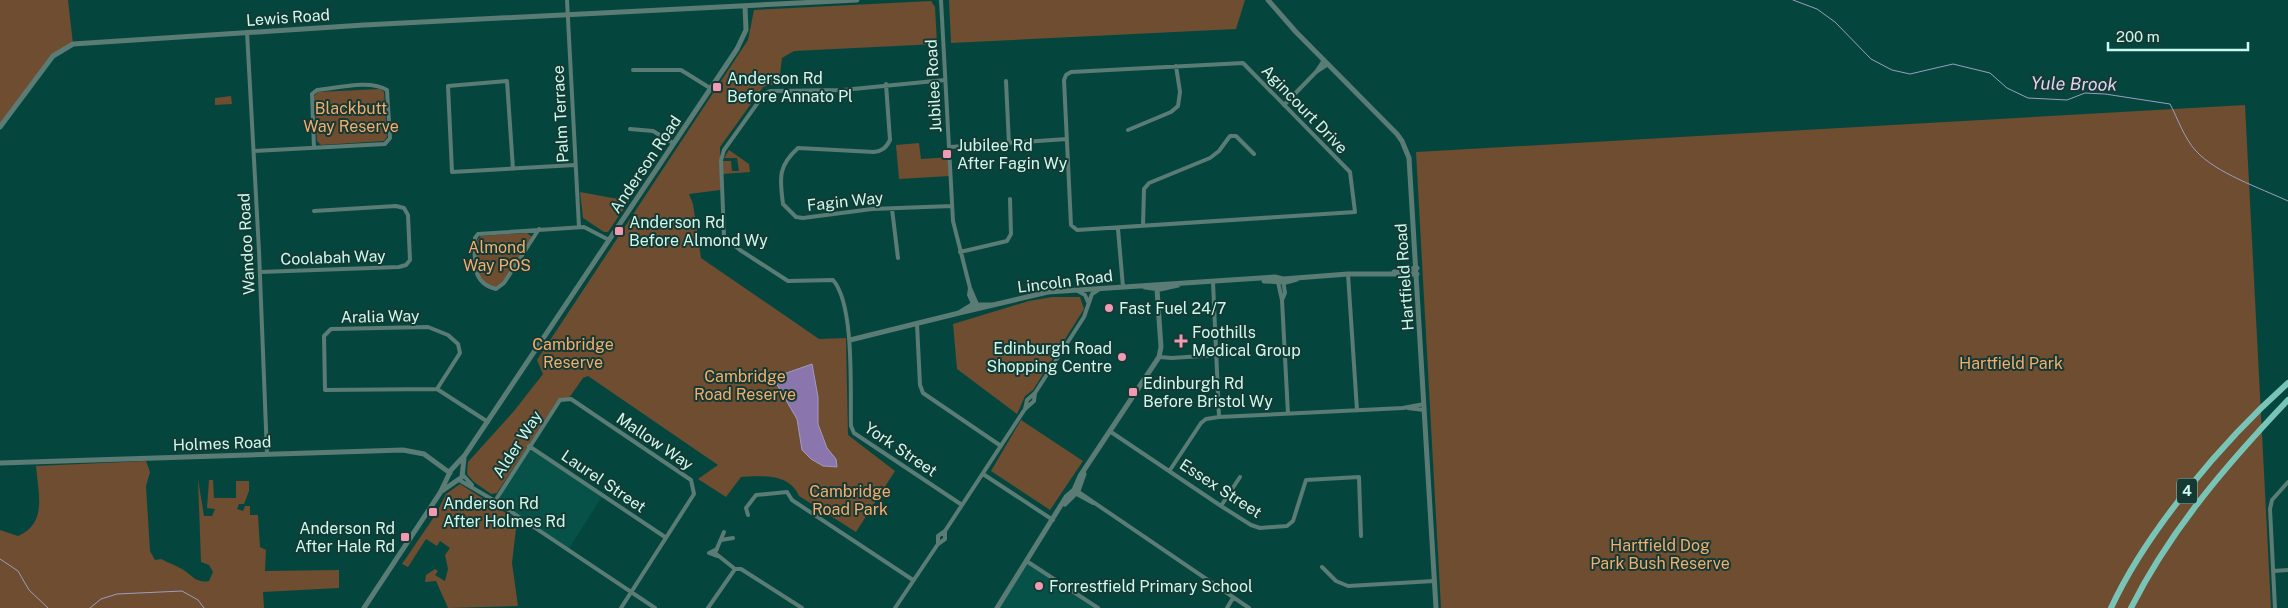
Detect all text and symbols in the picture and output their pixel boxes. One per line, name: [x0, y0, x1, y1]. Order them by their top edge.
street label: Lewis Road: [245, 5, 331, 30]
scale bar: [2108, 20, 2248, 52]
text: 200 m: [2116, 28, 2160, 45]
street label: Jubilee Road: [922, 39, 945, 133]
street label: Agincourt Drive: [1258, 61, 1352, 158]
street label: Palm Terrace: [548, 65, 573, 163]
place label: Anderson Rd Before Annato Pl: [727, 69, 853, 106]
water label: Yule Brook: [2031, 72, 2118, 95]
marker: Anderson Rd Before Annato Pl: [711, 81, 723, 93]
park label: Blackbutt Way Reserve: [303, 99, 399, 136]
street label: Anderson Road: [606, 112, 685, 217]
place label: Jubilee Rd After Fagin Wy: [957, 136, 1068, 173]
marker: Jubilee Rd After Fagin Wy: [941, 148, 953, 160]
street label: Fagin Way: [806, 188, 885, 215]
street label: Wandoo Road: [234, 193, 259, 295]
place label: Anderson Rd Before Almond Wy: [629, 213, 768, 250]
street label: Hartfield Road: [1391, 223, 1418, 331]
marker: Anderson Rd Before Almond Wy: [613, 225, 625, 237]
park label: Almond Way POS: [463, 238, 531, 275]
street label: Coolabah Way: [280, 246, 386, 269]
street label: Lincoln Road: [1016, 266, 1114, 297]
place label: Fast Fuel 24/7: [1119, 299, 1226, 318]
marker: Fast Fuel 24/7: [1103, 302, 1115, 314]
street label: Aralia Way: [340, 306, 420, 327]
place label: Foothills Medical Group: [1192, 323, 1301, 360]
marker: Foothills Medical Group: [1174, 334, 1188, 348]
park label: Cambridge Reserve: [532, 335, 614, 372]
place label: Edinburgh Road Shopping Centre: [986, 339, 1112, 376]
marker: Edinburgh Road Shopping Centre: [1116, 351, 1128, 363]
park label: Hartfield Park: [1959, 354, 2063, 373]
park label: Cambridge Road Reserve: [694, 367, 796, 404]
place label: Edinburgh Rd Before Bristol Wy: [1143, 374, 1273, 411]
marker: Edinburgh Rd Before Bristol Wy: [1127, 386, 1139, 398]
street label: Alder Way: [489, 407, 546, 481]
street label: Mallow Way: [613, 409, 697, 474]
street label: York Street: [861, 418, 941, 481]
street label: Holmes Road: [172, 432, 272, 455]
street label: Laurel Street: [558, 446, 650, 517]
street label: Essex Street: [1176, 455, 1265, 522]
road number: 4: [2177, 478, 2197, 504]
park label: Cambridge Road Park: [809, 482, 891, 519]
place label: Anderson Rd After Holmes Rd: [443, 494, 565, 531]
marker: Anderson Rd After Holmes Rd: [427, 506, 439, 518]
place label: Anderson Rd After Hale Rd: [295, 519, 395, 556]
marker: Anderson Rd After Hale Rd: [399, 531, 411, 543]
park label: Hartfield Dog Park Bush Reserve: [1590, 536, 1730, 573]
place label: Forrestfield Primary School: [1049, 577, 1253, 596]
marker: Forrestfield Primary School: [1033, 580, 1045, 592]

